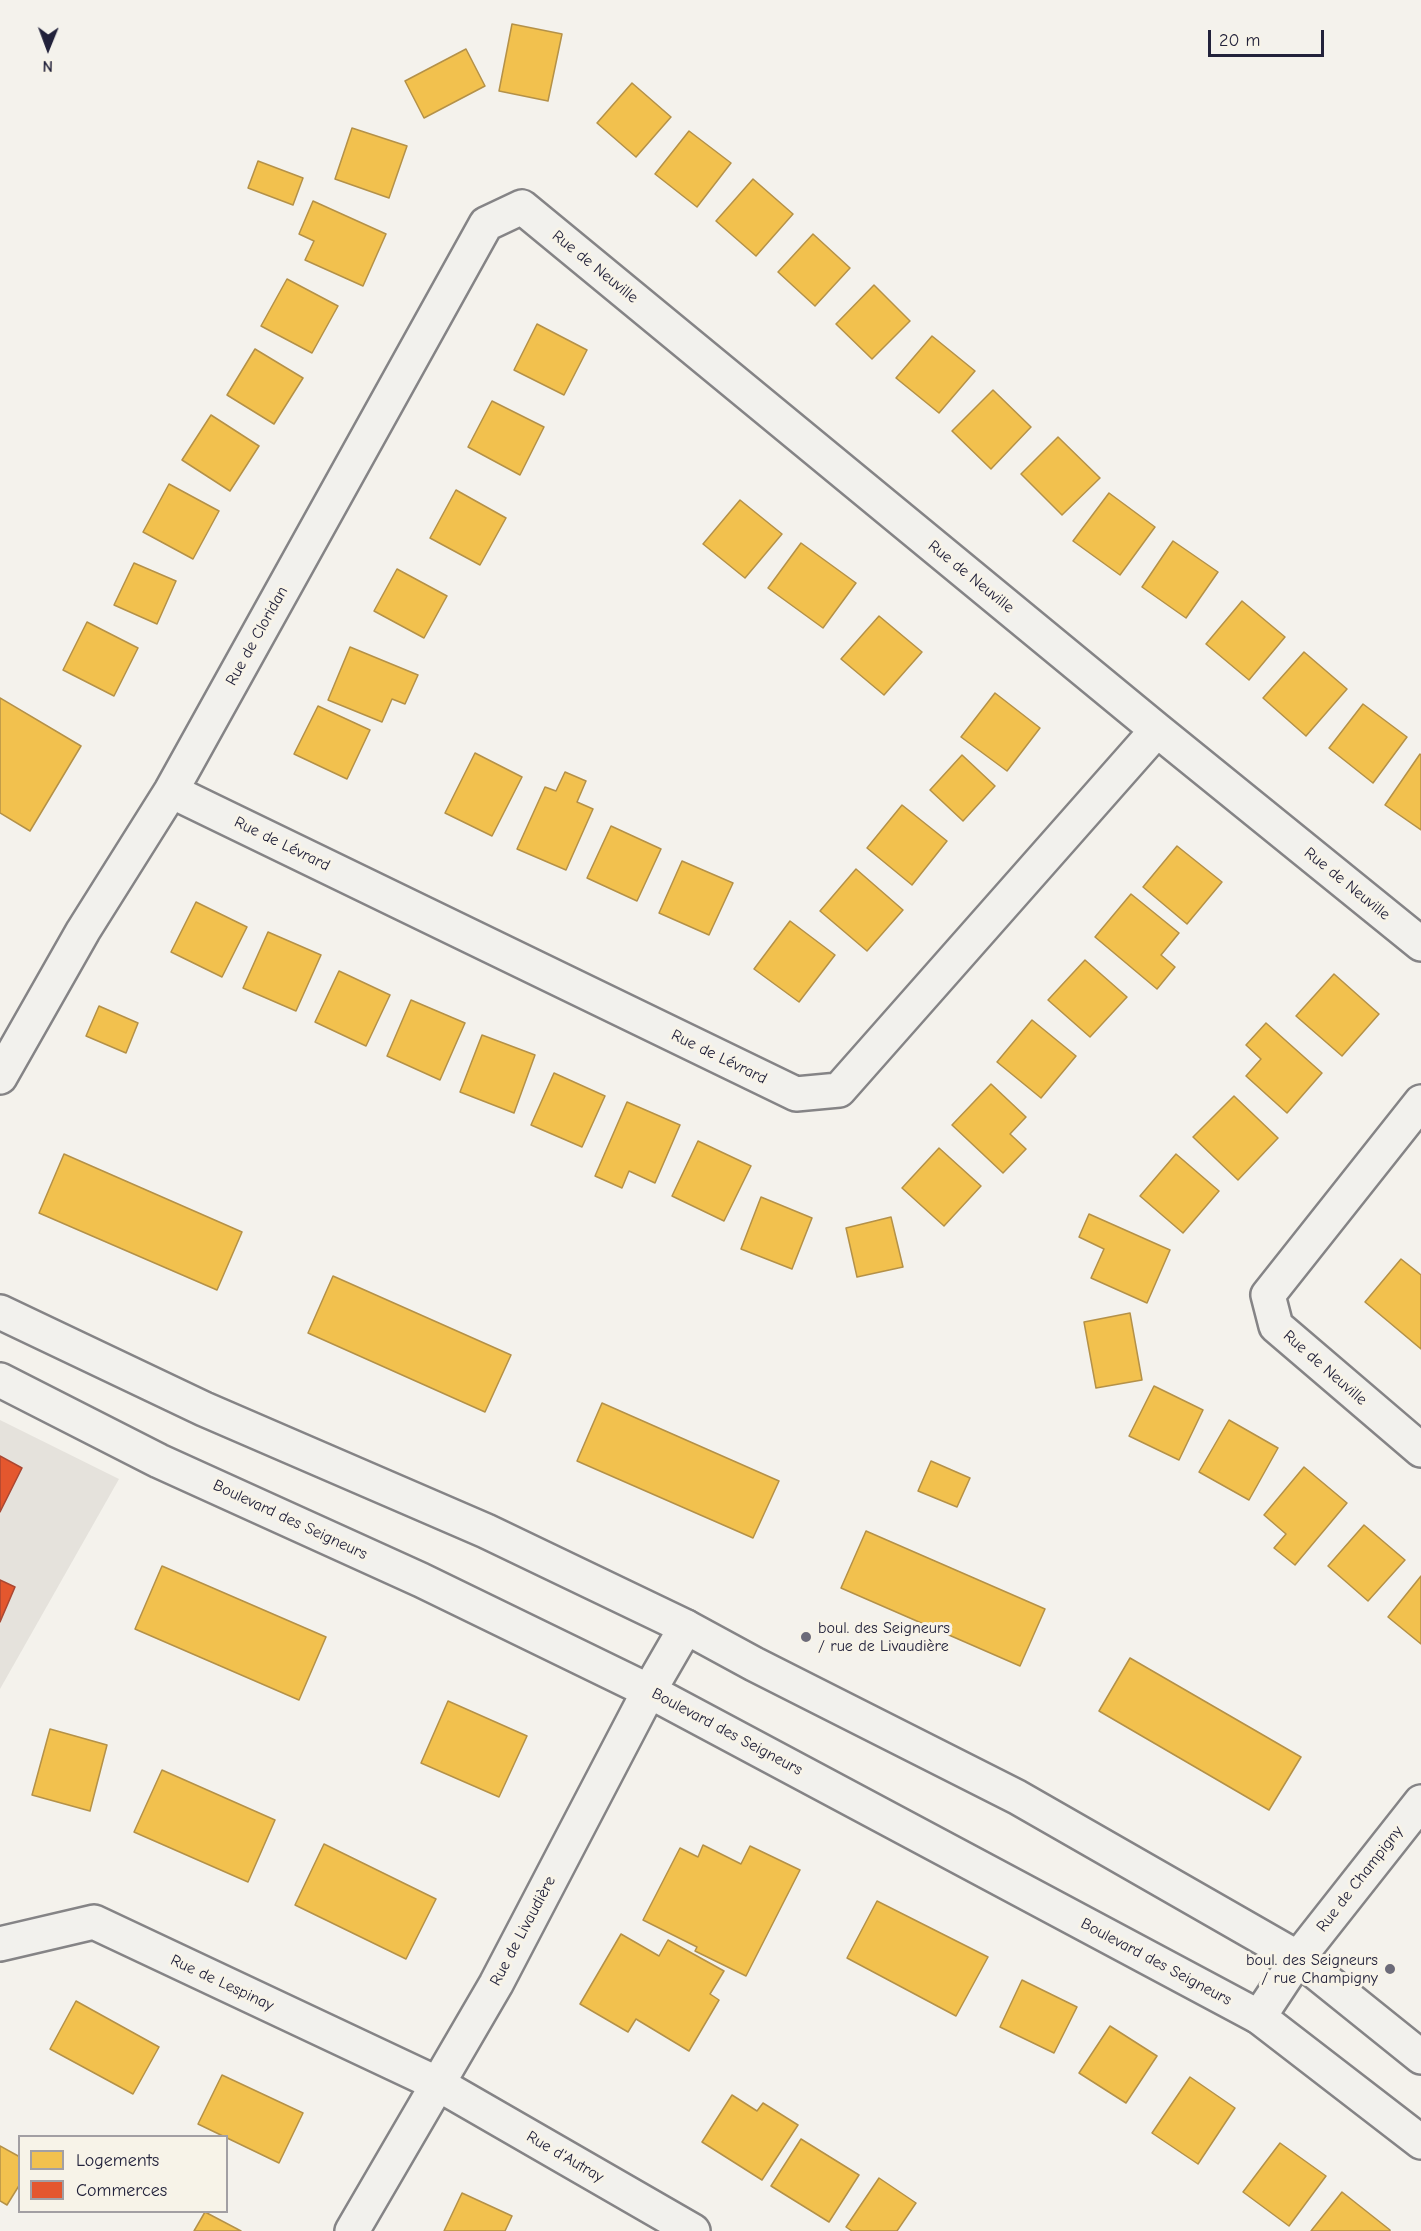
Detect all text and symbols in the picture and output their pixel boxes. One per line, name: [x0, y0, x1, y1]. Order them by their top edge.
north arrow: [18, 18, 78, 78]
scale bar: [1211, 18, 1326, 56]
text: 20 m: [1219, 30, 1260, 51]
text: N: [42, 57, 53, 75]
street label: Rue de Neuville: [548, 227, 642, 307]
street label: Rue de Neuville: [924, 537, 1018, 617]
street label: Rue de Cloridan: [222, 583, 292, 689]
street label: Rue de Lévrard: [231, 813, 333, 875]
street label: Rue de Neuville: [1300, 844, 1394, 924]
street label: Rue de Lévrard: [668, 1026, 770, 1088]
street label: Rue de Neuville: [1279, 1326, 1371, 1410]
street label: Boulevard des Seigneurs: [210, 1476, 370, 1564]
place label: boul. des Seigneurs / rue de Livaudière: [818, 1618, 950, 1656]
marker: boul. des Seigneurs / rue de Livaudière: [799, 1630, 813, 1644]
street label: Boulevard des Seigneurs: [648, 1684, 806, 1780]
street label: Rue de Champigny: [1313, 1822, 1407, 1936]
street label: Rue de Livaudière: [486, 1873, 560, 1989]
street label: Boulevard des Seigneurs: [1077, 1914, 1235, 2010]
place label: boul. des Seigneurs / rue Champigny: [1246, 1950, 1378, 1988]
street label: Rue de Lespinay: [167, 1951, 277, 2015]
marker: boul. des Seigneurs / rue Champigny: [1383, 1962, 1397, 1976]
street label: Rue d'Autray: [523, 2127, 607, 2187]
legend: [18, 2135, 228, 2213]
text: Logements: [76, 2150, 159, 2171]
text: Commerces: [76, 2180, 167, 2201]

